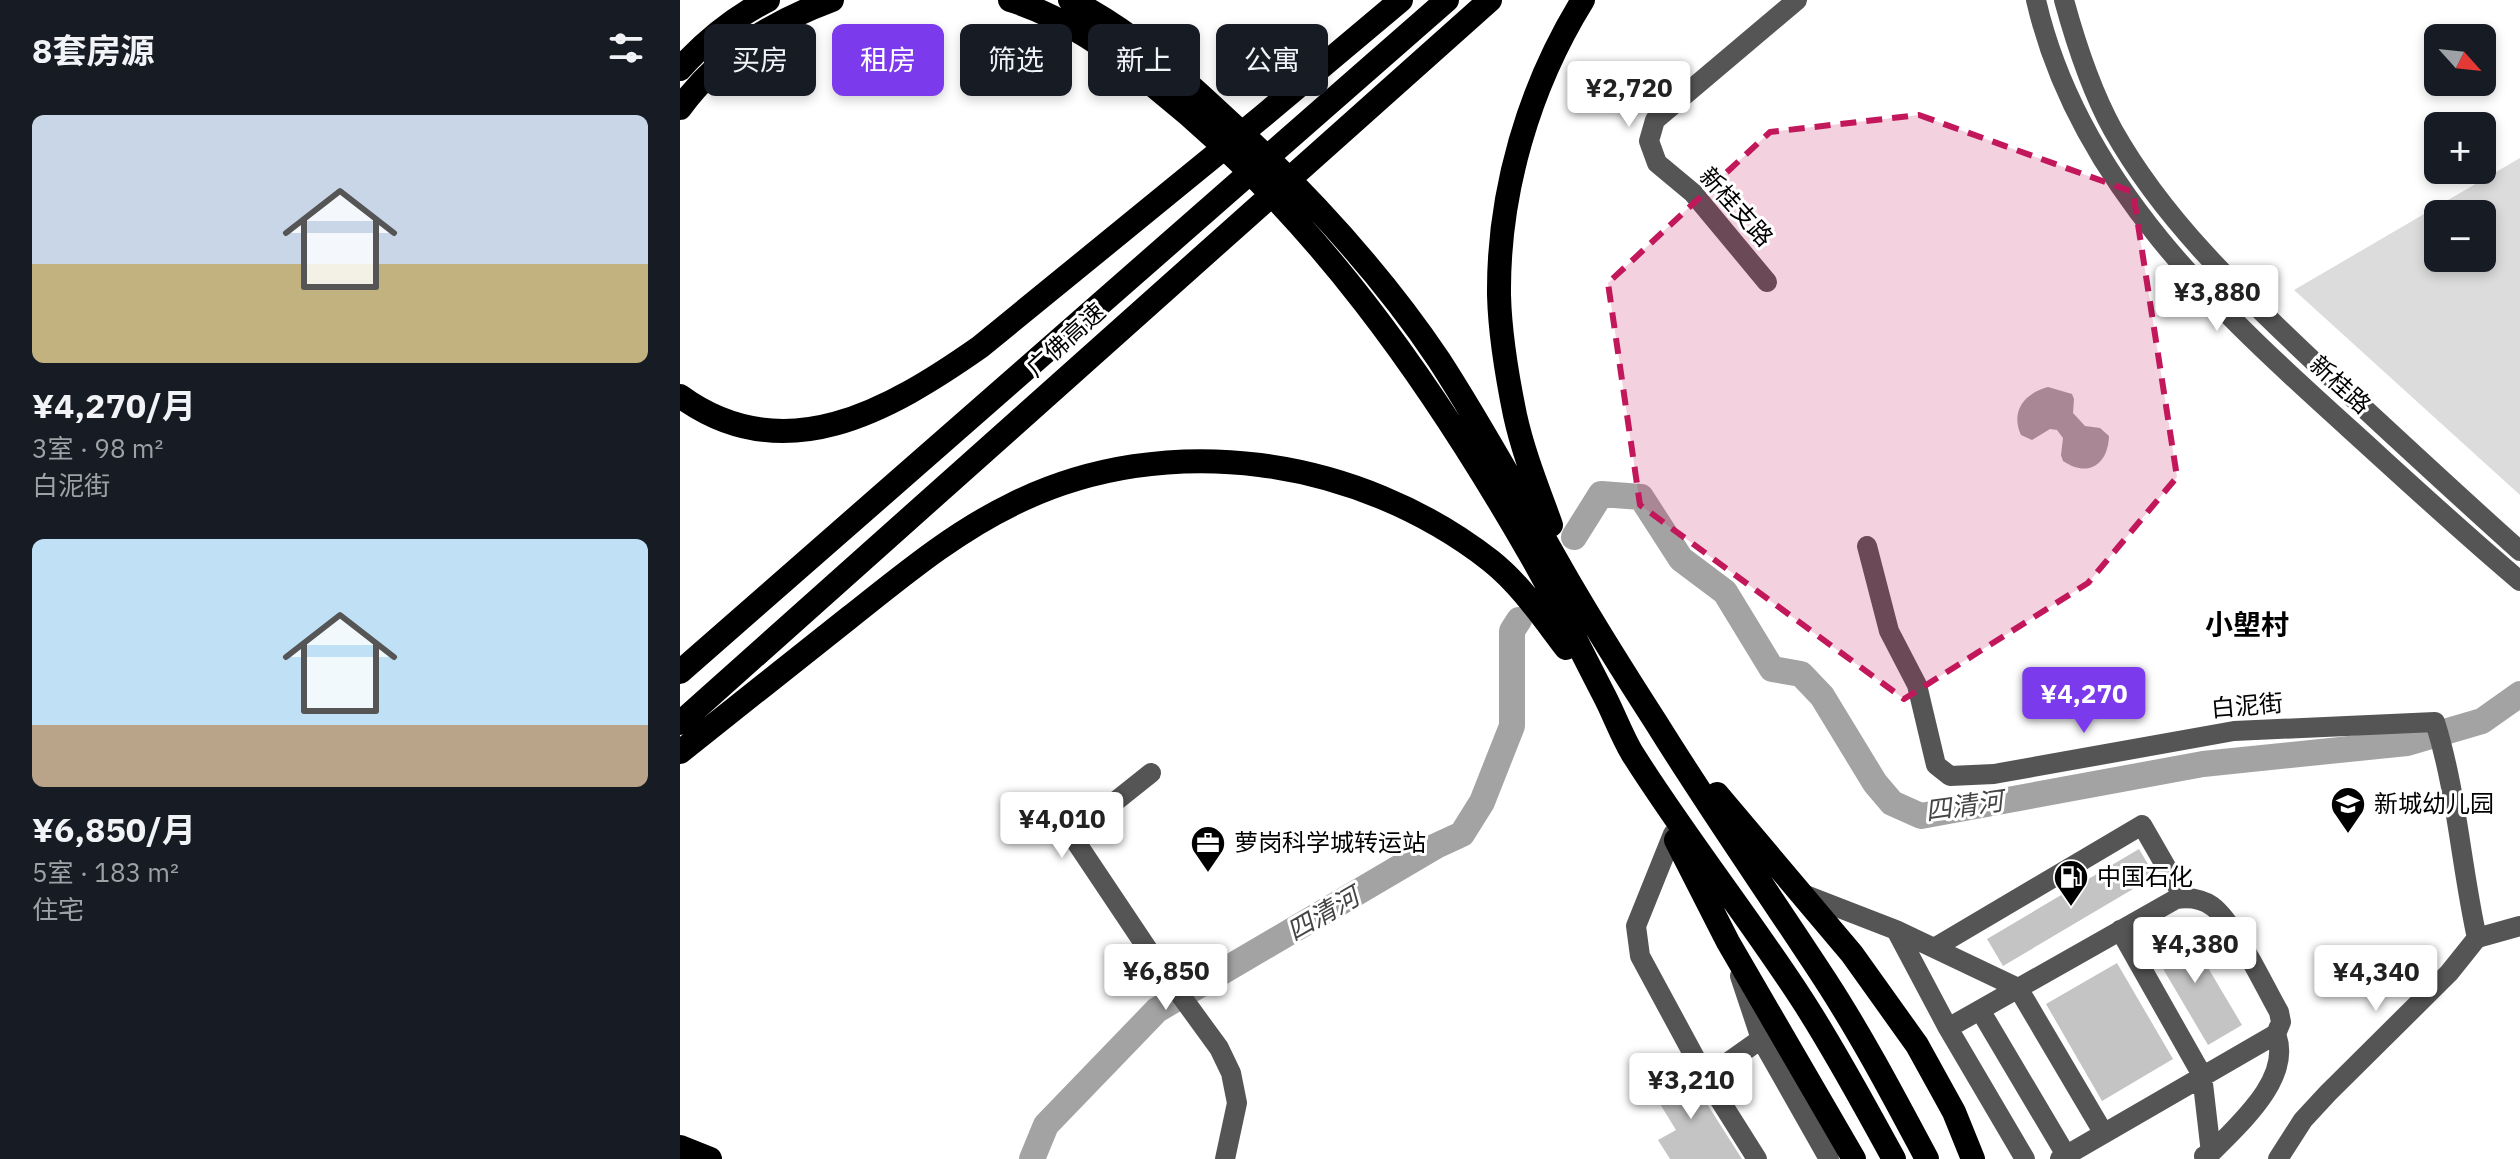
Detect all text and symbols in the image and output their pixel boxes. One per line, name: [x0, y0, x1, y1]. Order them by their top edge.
chip: 买房: [704, 24, 816, 96]
chip: 租房: [832, 24, 944, 96]
chip: 筛选: [960, 24, 1072, 96]
chip: 新上: [1088, 24, 1200, 96]
chip: 公寓: [1216, 24, 1328, 96]
north arrow: [2424, 24, 2496, 96]
map controls: [2424, 24, 2496, 272]
icon: filters: [604, 26, 648, 70]
text: 8套房源: [32, 28, 154, 72]
pin: ¥2,720: [1564, 61, 1694, 129]
text: ¥2,720: [1585, 70, 1673, 104]
button: +: [2424, 112, 2496, 184]
street label: 新桂支路: [1693, 160, 1781, 253]
icon: home: [268, 167, 412, 311]
button: −: [2424, 200, 2496, 272]
pin: ¥3,880: [2152, 265, 2282, 333]
text: ¥3,880: [2173, 274, 2261, 308]
street label: 广佛高速: [1019, 295, 1112, 383]
street label: 新桂路: [2303, 348, 2378, 420]
text: ¥4,270/月: [32, 383, 196, 427]
text: 3室 · 98 m²: [32, 431, 163, 465]
text: 白泥街: [32, 468, 110, 502]
icon: home: [268, 591, 412, 735]
district label: 小塱村: [2205, 606, 2289, 643]
pin: ¥4,270: [2019, 667, 2149, 735]
text: ¥4,270: [2040, 676, 2128, 710]
street label: 白泥街: [2210, 686, 2284, 724]
water label: 四清河: [1923, 782, 2010, 827]
school or university icon: 新城幼儿园: [2329, 785, 2367, 835]
place label: 新城幼儿园: [2374, 787, 2494, 819]
pin: ¥4,010: [997, 792, 1127, 860]
text: ¥4,010: [1018, 801, 1106, 835]
text: ¥6,850/月: [32, 807, 196, 851]
office icon: 萝岗科学城转运站: [1189, 824, 1227, 874]
place label: 萝岗科学城转运站: [1234, 826, 1426, 858]
text: 5室 · 183 m²: [32, 855, 179, 889]
fuel station icon: 中国石化: [2052, 858, 2090, 908]
place label: 中国石化: [2097, 860, 2193, 892]
water label: 四清河: [1280, 876, 1369, 947]
text: 住宅: [32, 892, 84, 926]
pin: ¥4,380: [2130, 917, 2260, 985]
text: ¥4,380: [2151, 926, 2239, 960]
pin: ¥6,850: [1101, 944, 1231, 1012]
pin: ¥4,340: [2311, 945, 2441, 1013]
text: ¥6,850: [1122, 953, 1210, 987]
text: ¥4,340: [2332, 954, 2420, 988]
pin: ¥3,210: [1626, 1053, 1756, 1121]
text: ¥3,210: [1647, 1062, 1735, 1096]

